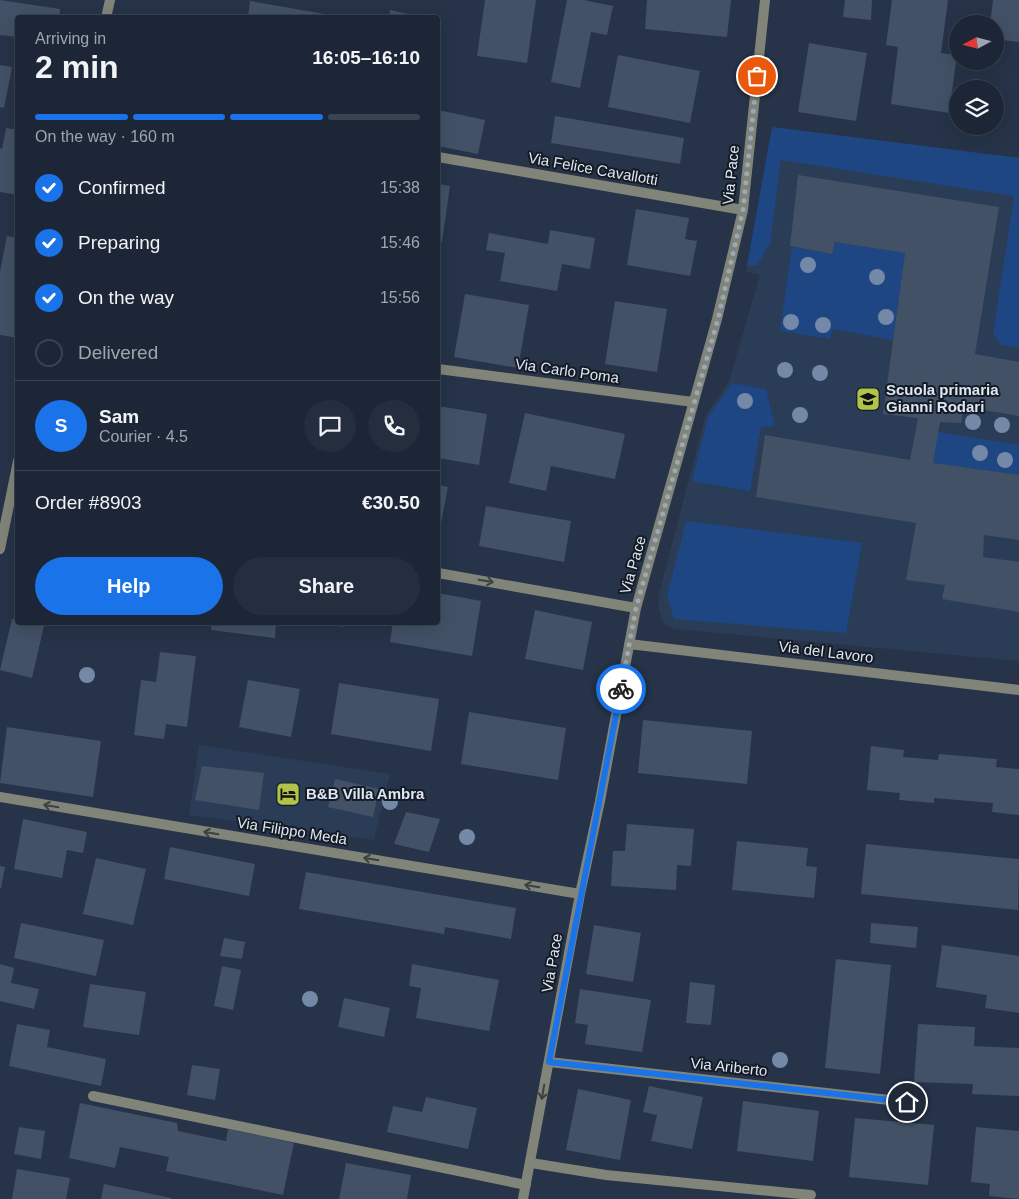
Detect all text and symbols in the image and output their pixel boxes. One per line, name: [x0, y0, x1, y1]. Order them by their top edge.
north arrow: [949, 15, 1004, 70]
map controls: [949, 15, 1004, 135]
text: Arriving in: [35, 30, 106, 47]
text: 16:05–16:10: [312, 47, 420, 68]
text: 2 min: [35, 49, 119, 85]
pin: [736, 55, 778, 97]
icon: bag: [743, 62, 771, 90]
button: layers: [949, 80, 1004, 135]
text: On the way · 160 m: [35, 128, 175, 145]
street label: Via Pace: [719, 144, 742, 206]
street label: Via Felice Cavallotti: [527, 149, 659, 188]
icon: check: [35, 174, 63, 202]
text: Confirmed: [78, 177, 166, 198]
text: 15:38: [380, 179, 420, 196]
icon: check: [35, 229, 63, 257]
text: Preparing: [78, 232, 160, 253]
text: 15:46: [380, 234, 420, 251]
icon: check: [35, 284, 63, 312]
text: On the way: [78, 287, 174, 308]
text: 15:56: [380, 289, 420, 306]
text: Delivered: [78, 342, 158, 363]
street label: Via Carlo Poma: [514, 355, 621, 386]
place label: Scuola primaria Gianni Rodari: [886, 381, 999, 415]
school or university icon: Scuola primaria Gianni Rodari: [855, 386, 881, 412]
button: chat: [304, 400, 356, 452]
button: phone: [368, 400, 420, 452]
text: Sam: [99, 406, 139, 427]
text: S: [55, 415, 67, 436]
text: Courier · 4.5: [99, 428, 188, 445]
text: Order #8903: [35, 492, 142, 513]
text: €30.50: [362, 492, 420, 513]
street label: Via Pace: [616, 534, 649, 596]
button: Help: [35, 557, 223, 615]
button: Share: [233, 557, 420, 615]
one-way arrow: [477, 577, 493, 587]
street label: Via del Lavoro: [778, 637, 875, 666]
courier: [596, 664, 646, 714]
icon: bike: [607, 675, 635, 703]
hotel icon: B&B Villa Ambra: [275, 781, 301, 807]
place label: B&B Villa Ambra: [306, 785, 425, 802]
one-way arrow: [43, 800, 59, 810]
street label: Via Filippo Meda: [236, 813, 349, 848]
one-way arrow: [204, 827, 220, 837]
one-way arrow: [364, 854, 380, 864]
one-way arrow: [524, 880, 540, 890]
street label: Via Pace: [538, 932, 565, 994]
street label: Via Ariberto: [690, 1054, 768, 1079]
pin: [886, 1081, 928, 1123]
one-way arrow: [538, 1084, 548, 1100]
icon: home: [893, 1088, 921, 1116]

